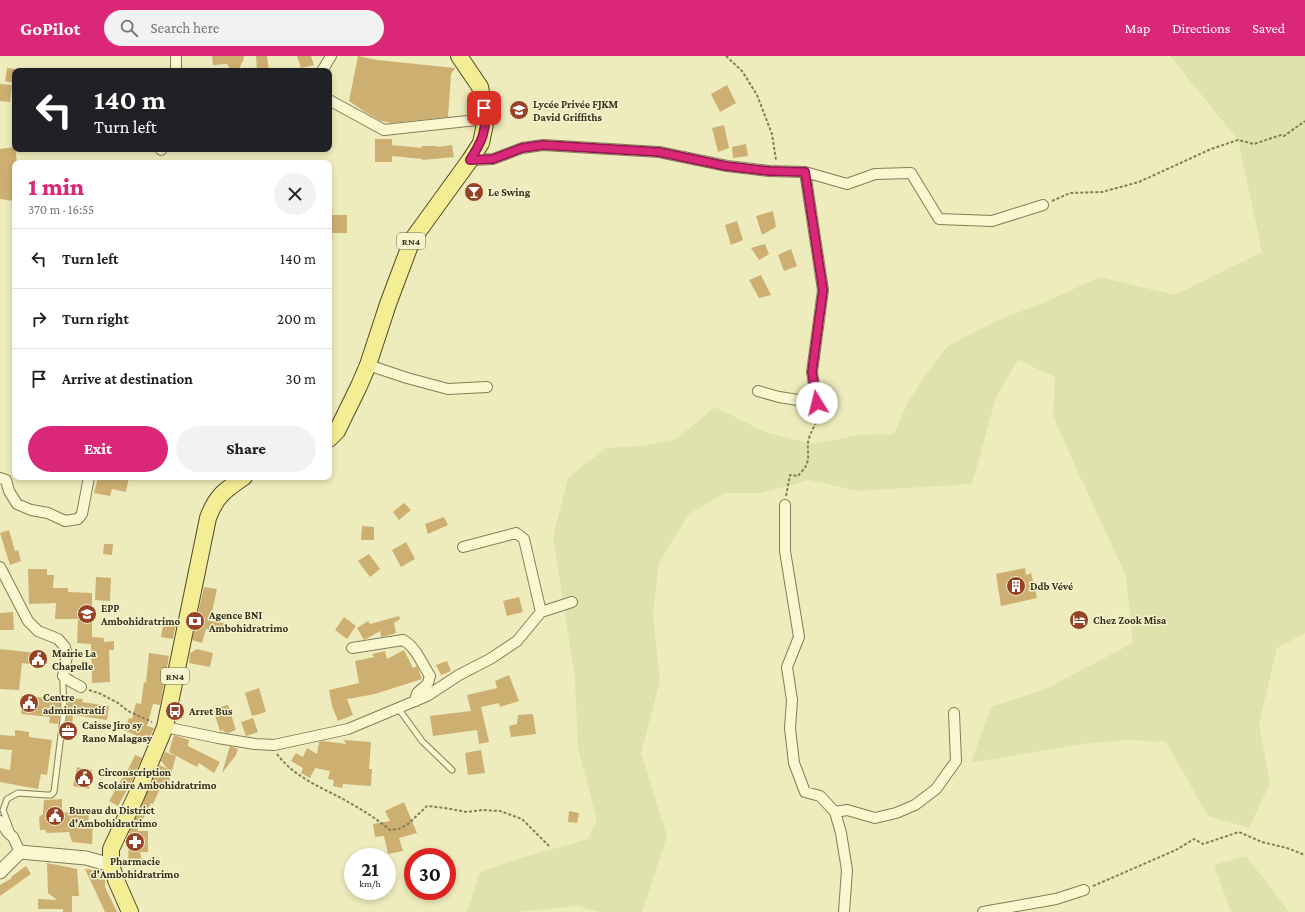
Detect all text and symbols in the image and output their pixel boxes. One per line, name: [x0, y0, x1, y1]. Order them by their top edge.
search box: [104, 10, 384, 46]
icon: search: [118, 17, 140, 39]
text: GoPilot: [20, 18, 80, 39]
text: Search here: [150, 20, 219, 36]
text: Map: [1125, 20, 1150, 36]
text: Directions: [1172, 20, 1230, 36]
text: Saved: [1252, 20, 1285, 36]
icon: left: [28, 84, 80, 136]
text: 140 m: [94, 84, 166, 115]
pin: [467, 91, 501, 125]
icon: arrive: [473, 97, 495, 119]
place label: Lycée Privée FJKM David Griffiths: [533, 98, 619, 123]
school or university icon: Lycée Privée FJKM David Griffiths: [508, 99, 530, 121]
text: Turn left: [94, 117, 157, 137]
text: 1 min: [28, 173, 84, 200]
button: close: [274, 173, 316, 215]
bar icon: Le Swing: [463, 181, 485, 203]
place label: Le Swing: [488, 186, 531, 198]
text: 370 m · 16:55: [28, 202, 94, 217]
road number: RN4: [397, 233, 425, 249]
icon: left: [28, 248, 50, 270]
text: Turn left: [62, 251, 118, 267]
text: 140 m: [280, 251, 316, 267]
icon: right: [28, 308, 50, 330]
text: Turn right: [62, 311, 129, 327]
text: 200 m: [277, 311, 316, 327]
icon: arrive: [28, 368, 50, 390]
text: Arrive at destination: [62, 371, 193, 387]
text: 30 m: [286, 371, 316, 387]
position arrow: [796, 382, 838, 424]
button: Exit: [28, 426, 168, 472]
button: Share: [176, 426, 316, 472]
building icon: Ddb Vévé: [1005, 575, 1027, 597]
place label: Ddb Vévé: [1030, 580, 1073, 592]
place label: EPP Ambohidratrimo: [100, 602, 181, 627]
school or university icon: EPP Ambohidratrimo: [76, 603, 98, 625]
place label: Agence BNI Ambohidratrimo: [208, 609, 289, 634]
hotel icon: Chez Zook Misa: [1068, 609, 1090, 631]
bank icon: Agence BNI Ambohidratrimo: [184, 610, 206, 632]
place label: Chez Zook Misa: [1093, 614, 1167, 626]
place label: Mairie La Chapelle: [52, 647, 97, 672]
public building icon: Mairie La Chapelle: [27, 648, 49, 670]
road number: RN4: [161, 668, 189, 684]
place label: Centre administratif: [43, 691, 107, 716]
public building icon: Centre administratif: [18, 692, 40, 714]
bus stop icon: Arret Bus: [164, 700, 186, 722]
place label: Arret Bus: [188, 705, 233, 717]
place label: Caisse Jiro sy Rano Malagasy: [82, 719, 153, 744]
office icon: Caisse Jiro sy Rano Malagasy: [57, 720, 79, 742]
place label: Circonscription Scolaire Ambohidratrimo: [98, 766, 217, 791]
public building icon: Circonscription Scolaire Ambohidratrimo: [73, 767, 95, 789]
place label: Bureau du District d'Ambohidratrimo: [69, 804, 158, 829]
public building icon: Bureau du District d'Ambohidratrimo: [44, 805, 66, 827]
pharmacy icon: Pharmacie d'Ambohidratrimo: [124, 831, 146, 853]
speed limit sign: 30: [404, 848, 456, 900]
place label: Pharmacie d'Ambohidratrimo: [91, 855, 179, 880]
text: 21: [361, 858, 379, 880]
text: km/h: [359, 878, 381, 889]

